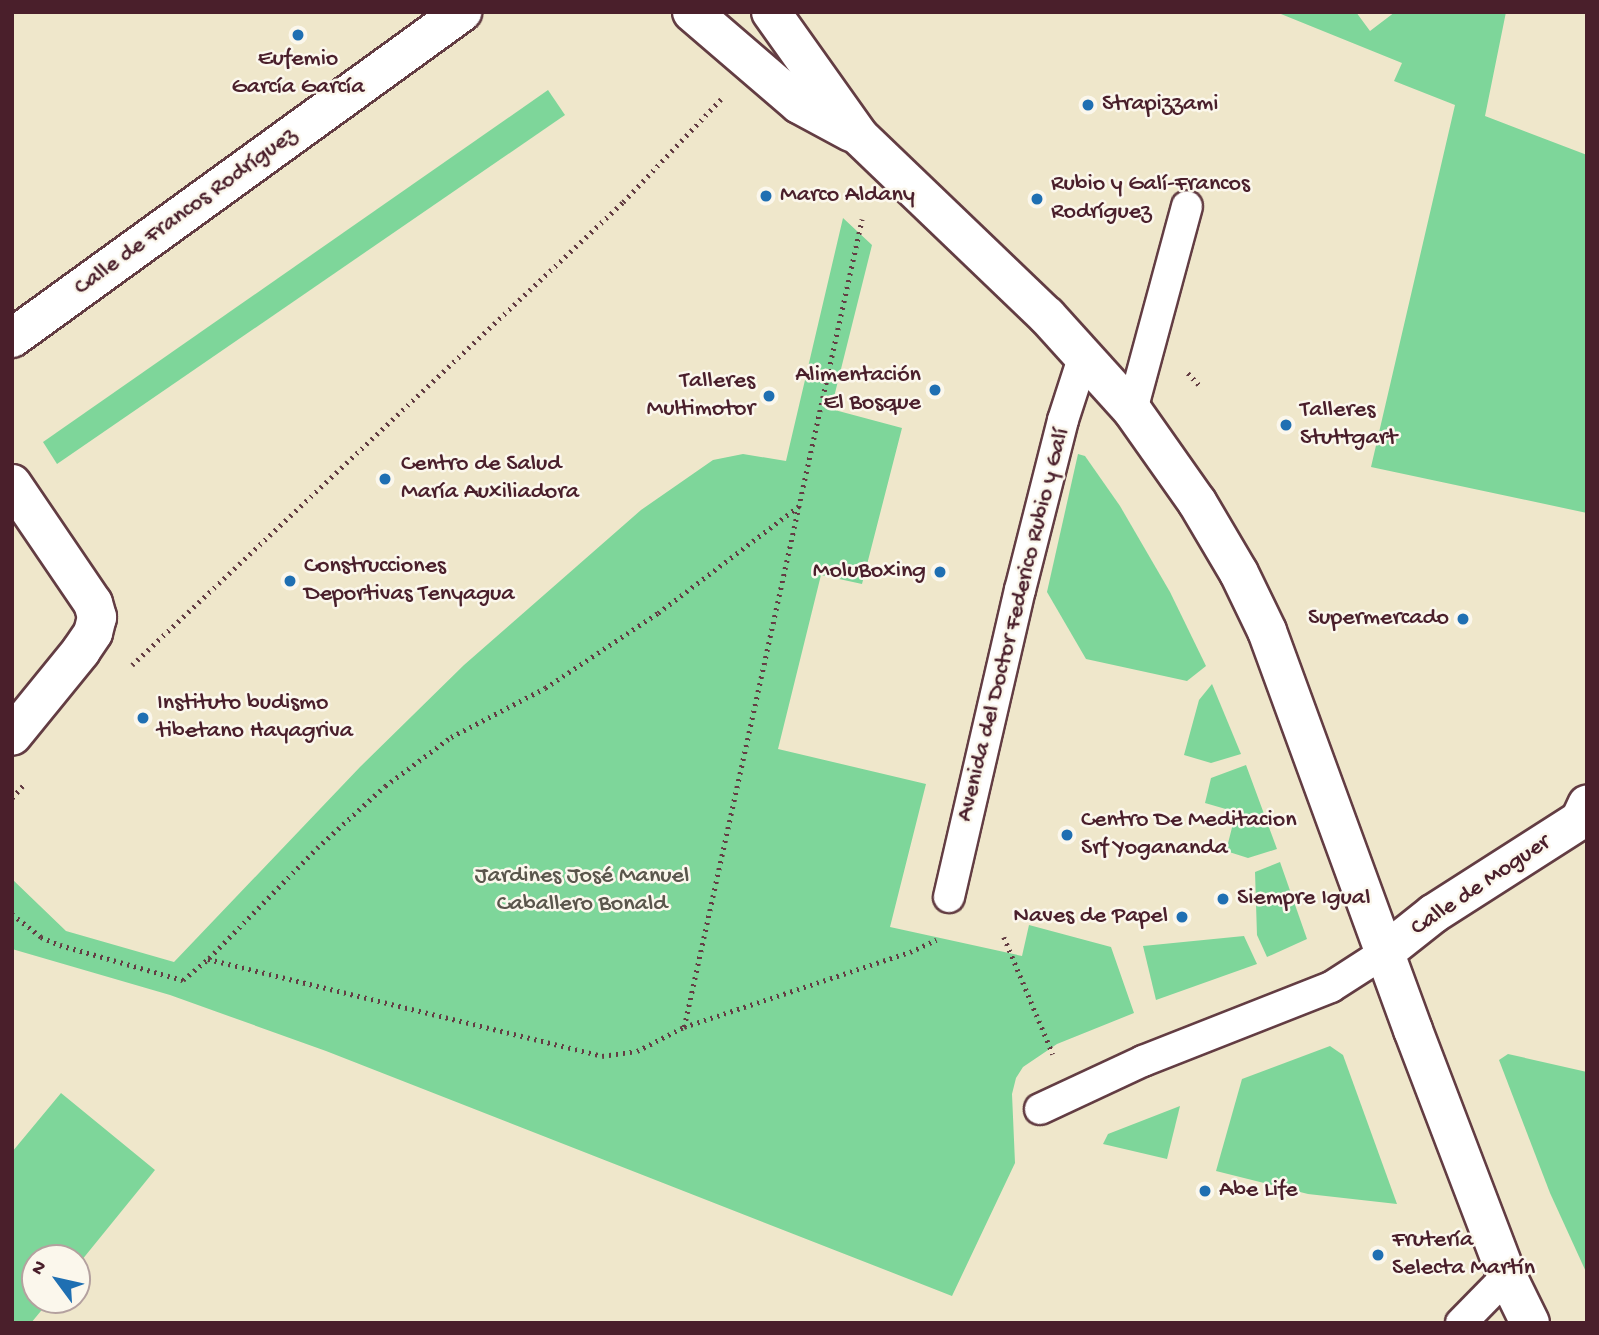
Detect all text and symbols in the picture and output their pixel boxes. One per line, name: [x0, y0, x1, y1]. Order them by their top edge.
marker: Eufemio García García: [290, 27, 306, 43]
place label: Eufemio García García: [232, 46, 364, 102]
place label: Strapizzami: [1102, 91, 1218, 119]
marker: Strapizzami: [1080, 97, 1096, 113]
street label: Calle de Francos Rodríguez: [69, 121, 303, 303]
place label: Rubio y Galí-Francos Rodríguez: [1051, 171, 1250, 227]
place label: Marco Aldany: [780, 182, 915, 210]
marker: Marco Aldany: [758, 188, 774, 204]
marker: Rubio y Galí-Francos Rodríguez: [1029, 191, 1045, 207]
place label: Alimentación El Bosque: [795, 362, 921, 418]
place label: Talleres Multimotor: [647, 368, 755, 424]
marker: Alimentación El Bosque: [927, 382, 943, 398]
marker: Talleres Multimotor: [761, 388, 777, 404]
place label: Talleres Stuttgart: [1300, 397, 1397, 453]
marker: Talleres Stuttgart: [1278, 417, 1294, 433]
street label: Avenida del Doctor Federico Rubio y Galí: [951, 425, 1077, 825]
place label: Centro de Salud María Auxiliadora: [401, 451, 579, 507]
marker: Centro de Salud María Auxiliadora: [375, 469, 395, 489]
place label: Construcciones Deportivas Tenyagua: [304, 553, 515, 609]
place label: MoluBoxing: [813, 558, 926, 586]
marker: MoluBoxing: [932, 564, 948, 580]
marker: Construcciones Deportivas Tenyagua: [282, 573, 298, 589]
place label: Supermercado: [1308, 605, 1449, 633]
marker: Supermercado: [1455, 611, 1471, 627]
place label: Instituto budismo tibetano Hayagriva: [157, 690, 353, 746]
marker: Instituto budismo tibetano Hayagriva: [135, 710, 151, 726]
place label: Centro De Meditacion Srf Yogananda: [1081, 807, 1297, 863]
marker: Centro De Meditacion Srf Yogananda: [1059, 827, 1075, 843]
street label: Calle de Moguer: [1406, 829, 1556, 943]
park label: Jardines José Manuel Caballero Bonald: [475, 863, 689, 919]
place label: Siempre Igual: [1237, 885, 1370, 913]
marker: Siempre Igual: [1215, 891, 1231, 907]
place label: Naves de Papel: [1013, 903, 1168, 931]
marker: Naves de Papel: [1174, 909, 1190, 925]
place label: Abe Life: [1219, 1177, 1298, 1205]
marker: Abe Life: [1197, 1183, 1213, 1199]
place label: Frutería Selecta Martín: [1392, 1227, 1535, 1283]
north arrow: [21, 1244, 91, 1314]
marker: Frutería Selecta Martín: [1370, 1247, 1386, 1263]
text: N: [27, 1257, 53, 1280]

